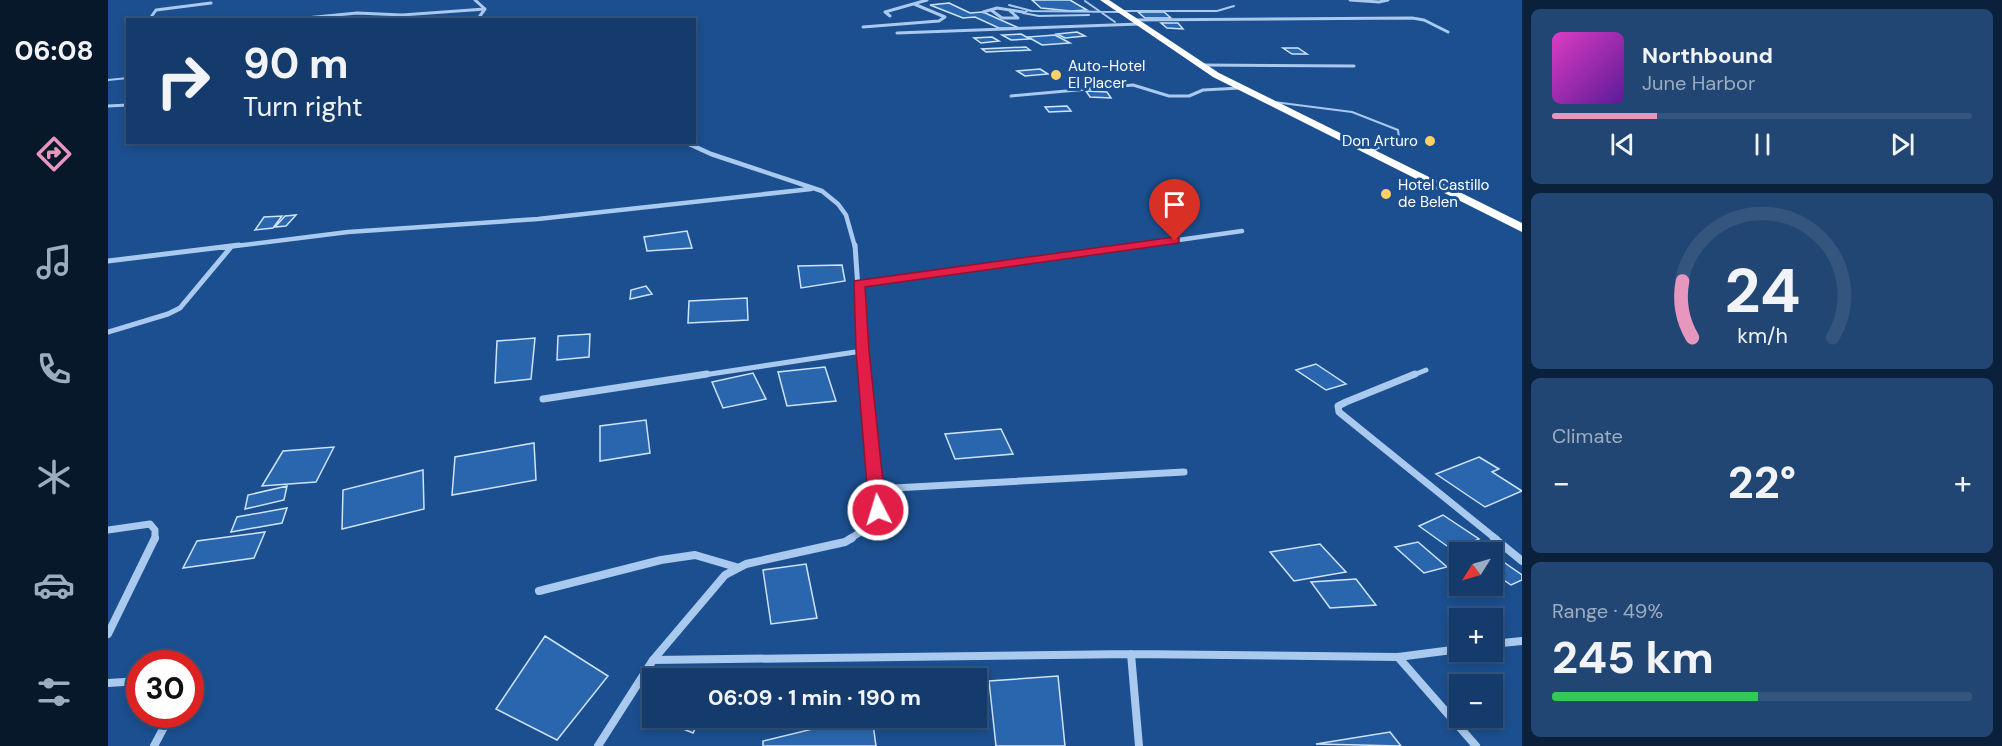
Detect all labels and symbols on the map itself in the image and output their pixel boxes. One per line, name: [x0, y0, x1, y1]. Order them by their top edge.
place label: Auto-Hotel El Placer: [1068, 56, 1145, 93]
marker: Auto-Hotel El Placer: [1049, 68, 1063, 82]
place label: Don Arturo: [1342, 131, 1418, 151]
marker: Don Arturo: [1423, 134, 1437, 148]
place label: Hotel Castillo de Belen: [1398, 175, 1490, 212]
pin: [1149, 179, 1200, 241]
marker: Hotel Castillo de Belen: [1379, 187, 1393, 201]
position arrow: [846, 478, 910, 542]
north arrow: [1449, 542, 1503, 596]
speed limit sign: 30: [126, 650, 204, 728]

